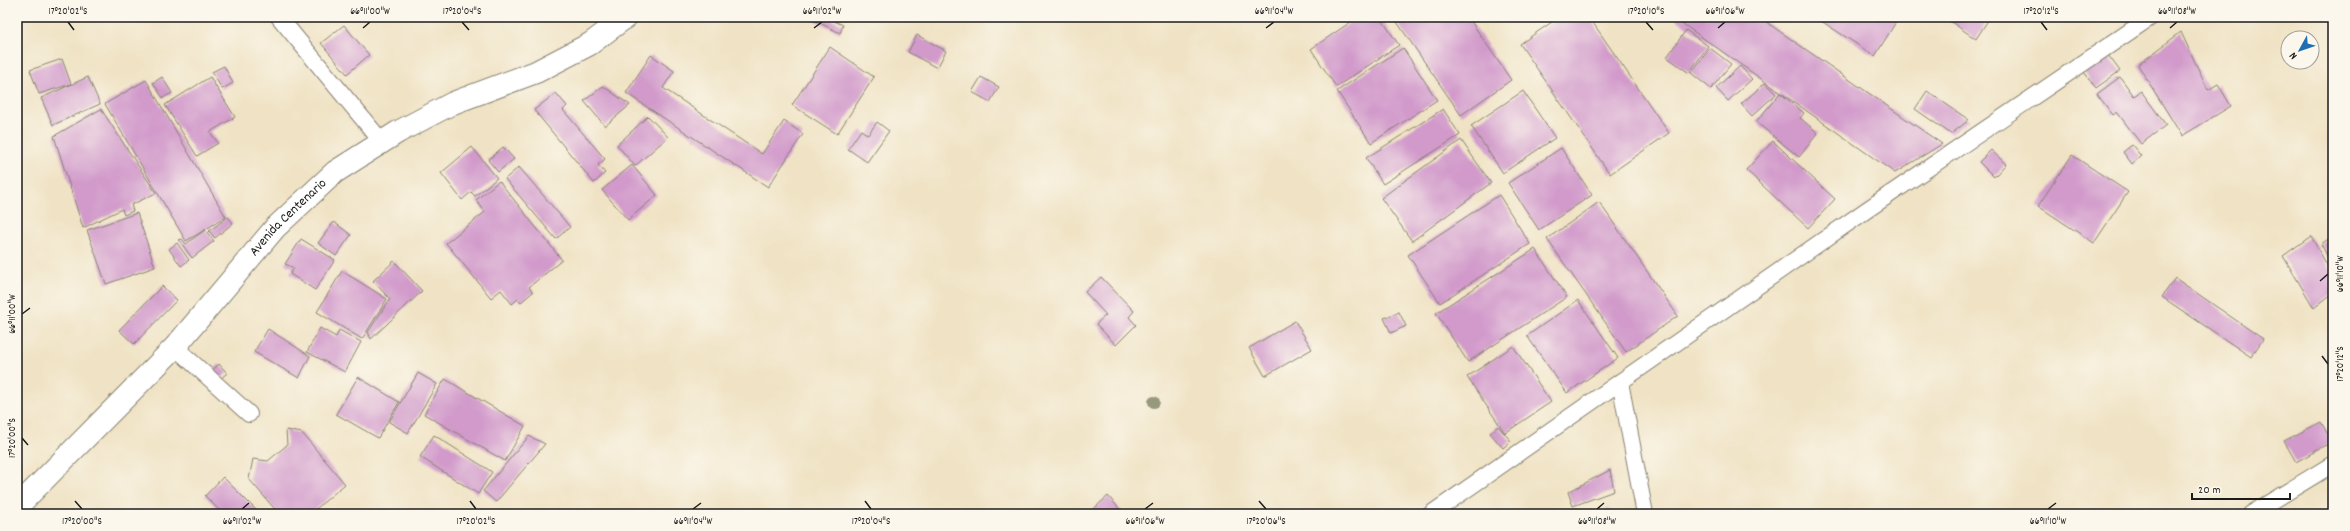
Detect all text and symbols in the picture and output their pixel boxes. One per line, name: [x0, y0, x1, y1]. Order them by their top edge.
text: 17°20'02"S: [49, 5, 87, 19]
text: 66°11'00"W: [350, 5, 390, 19]
text: 17°20'04"S: [443, 5, 481, 19]
text: 66°11'02"W: [803, 5, 841, 19]
text: 66°11'04"W: [1255, 5, 1293, 19]
text: 17°20'10"S: [1628, 5, 1664, 19]
text: 66°11'06"W: [1705, 5, 1745, 19]
text: 17°20'12"S: [2023, 5, 2059, 19]
text: 66°11'08"W: [2158, 5, 2196, 19]
north arrow: [2280, 30, 2320, 70]
text: N: [2286, 47, 2302, 62]
street label: Avenida Centenario: [245, 174, 332, 261]
text: 66°11'10"W: [2334, 256, 2348, 292]
text: 66°11'00"W: [6, 294, 20, 334]
text: 17°20'12"S: [2334, 346, 2348, 382]
text: 17°20'00"S: [6, 418, 20, 458]
scale bar: [2192, 475, 2290, 501]
text: 20 m: [2198, 482, 2221, 499]
text: 17°20'00"S: [62, 515, 102, 529]
text: 66°11'02"W: [223, 515, 261, 529]
text: 17°20'02"S: [457, 515, 495, 529]
text: 66°11'04"W: [674, 515, 712, 529]
text: 17°20'04"S: [852, 515, 890, 529]
text: 66°11'06"W: [1125, 515, 1165, 529]
text: 17°20'06"S: [1246, 515, 1286, 529]
text: 66°11'08"W: [1578, 515, 1616, 529]
text: 66°11'10"W: [2030, 515, 2066, 529]

